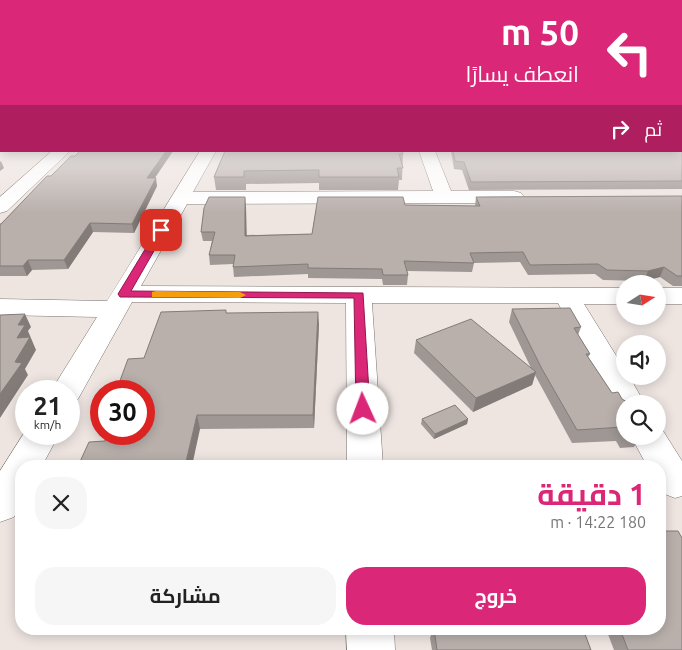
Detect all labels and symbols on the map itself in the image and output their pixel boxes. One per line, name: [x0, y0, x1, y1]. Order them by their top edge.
pin: [140, 209, 182, 251]
north arrow: [616, 275, 666, 325]
speed limit sign: 30: [90, 380, 155, 445]
position arrow: [336, 382, 388, 434]

